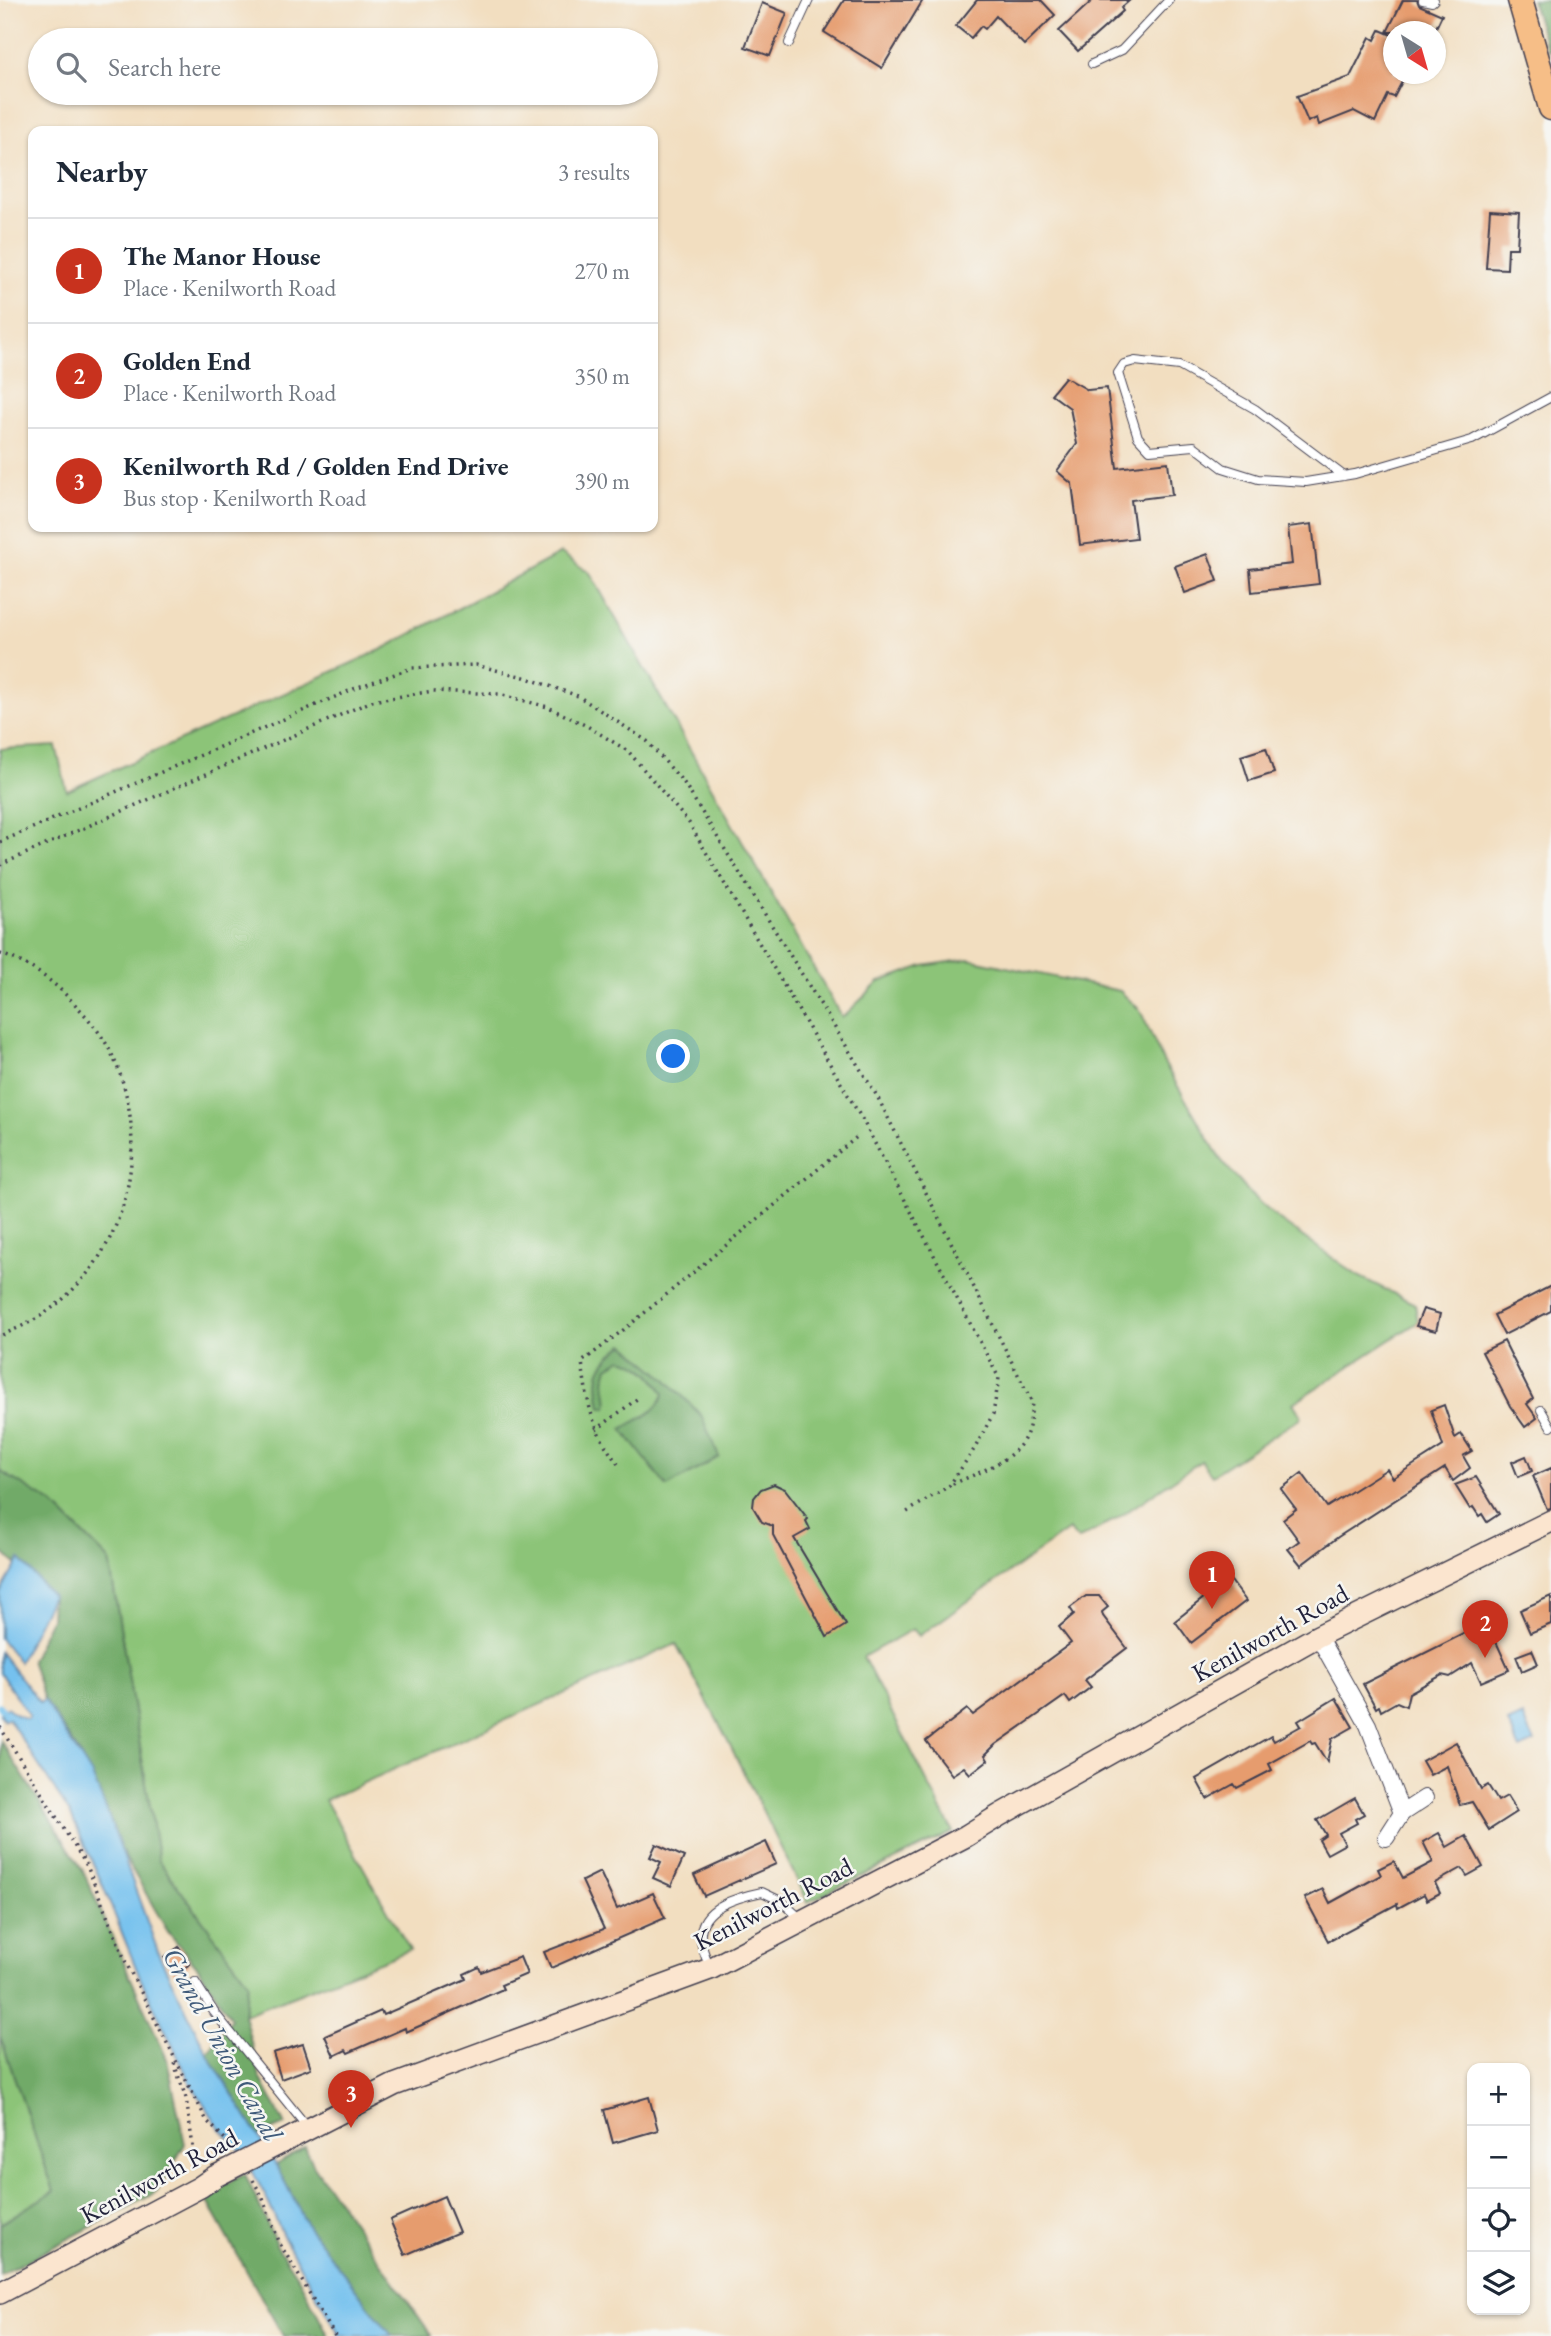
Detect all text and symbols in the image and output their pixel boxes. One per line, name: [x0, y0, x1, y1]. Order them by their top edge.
north arrow: [1383, 21, 1446, 84]
search box: [28, 28, 658, 105]
icon: search: [52, 48, 90, 86]
text: Search here: [108, 50, 221, 84]
text: Nearby: [56, 152, 148, 191]
text: 3 results: [558, 157, 630, 187]
text: The Manor House: [123, 239, 320, 273]
text: 1: [73, 256, 85, 286]
text: 270 m: [574, 256, 630, 286]
text: Place · Kenilworth Road: [123, 273, 336, 303]
text: Golden End: [123, 344, 251, 378]
text: 2: [73, 361, 85, 391]
text: 350 m: [574, 361, 630, 391]
text: Place · Kenilworth Road: [123, 378, 336, 408]
text: Kenilworth Rd / Golden End Drive: [123, 449, 509, 483]
text: 3: [73, 466, 85, 496]
text: 390 m: [574, 466, 630, 496]
text: Bus stop · Kenilworth Road: [123, 483, 366, 513]
your location: [656, 1039, 690, 1073]
pin: 1: [1189, 1551, 1235, 1609]
street label: Kenilworth Road: [1186, 1576, 1355, 1690]
pin: 2: [1462, 1600, 1508, 1658]
street label: Kenilworth Road: [688, 1849, 859, 1959]
water label: Grand Union Canal: [155, 1941, 292, 2148]
map controls: [1467, 2063, 1530, 2315]
button: +: [1467, 2063, 1530, 2126]
pin: 3: [328, 2070, 374, 2128]
street label: Kenilworth Road: [74, 2120, 245, 2232]
button: −: [1467, 2126, 1530, 2189]
button: locate: [1467, 2189, 1530, 2252]
button: layers: [1467, 2252, 1530, 2315]

